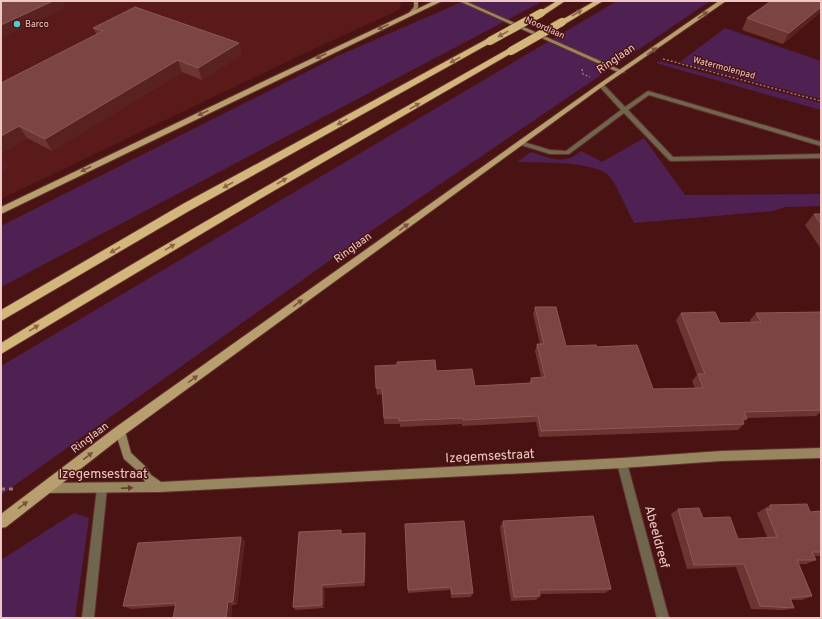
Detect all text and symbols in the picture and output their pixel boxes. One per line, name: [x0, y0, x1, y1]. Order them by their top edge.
one-way arrow: [571, 10, 583, 17]
one-way arrow: [697, 11, 708, 19]
street label: Noordlaan: [524, 14, 566, 42]
marker: Barco: [12, 19, 22, 29]
place label: Barco: [25, 19, 49, 30]
one-way arrow: [377, 24, 389, 30]
one-way arrow: [497, 30, 509, 37]
street label: Ringlaan: [594, 41, 638, 77]
one-way arrow: [647, 47, 657, 55]
one-way arrow: [315, 53, 326, 59]
street label: Watermolenpad: [692, 54, 756, 82]
one-way arrow: [450, 56, 461, 63]
one-way arrow: [409, 102, 421, 109]
one-way arrow: [198, 110, 209, 116]
one-way arrow: [336, 119, 347, 126]
one-way arrow: [81, 166, 92, 172]
one-way arrow: [276, 177, 288, 184]
one-way arrow: [222, 182, 233, 188]
one-way arrow: [398, 223, 409, 231]
street label: Ringlaan: [331, 230, 375, 266]
one-way arrow: [164, 243, 176, 250]
one-way arrow: [109, 246, 121, 253]
one-way arrow: [293, 299, 303, 307]
one-way arrow: [28, 325, 40, 332]
one-way arrow: [187, 375, 198, 383]
street label: Ringlaan: [68, 419, 112, 457]
street label: Izegemsestraat: [445, 447, 535, 467]
one-way arrow: [82, 452, 93, 460]
street label: Izegemsestraat: [58, 467, 148, 483]
one-way arrow: [121, 485, 134, 491]
one-way arrow: [18, 501, 29, 509]
street label: Abeeldreef: [640, 504, 672, 571]

